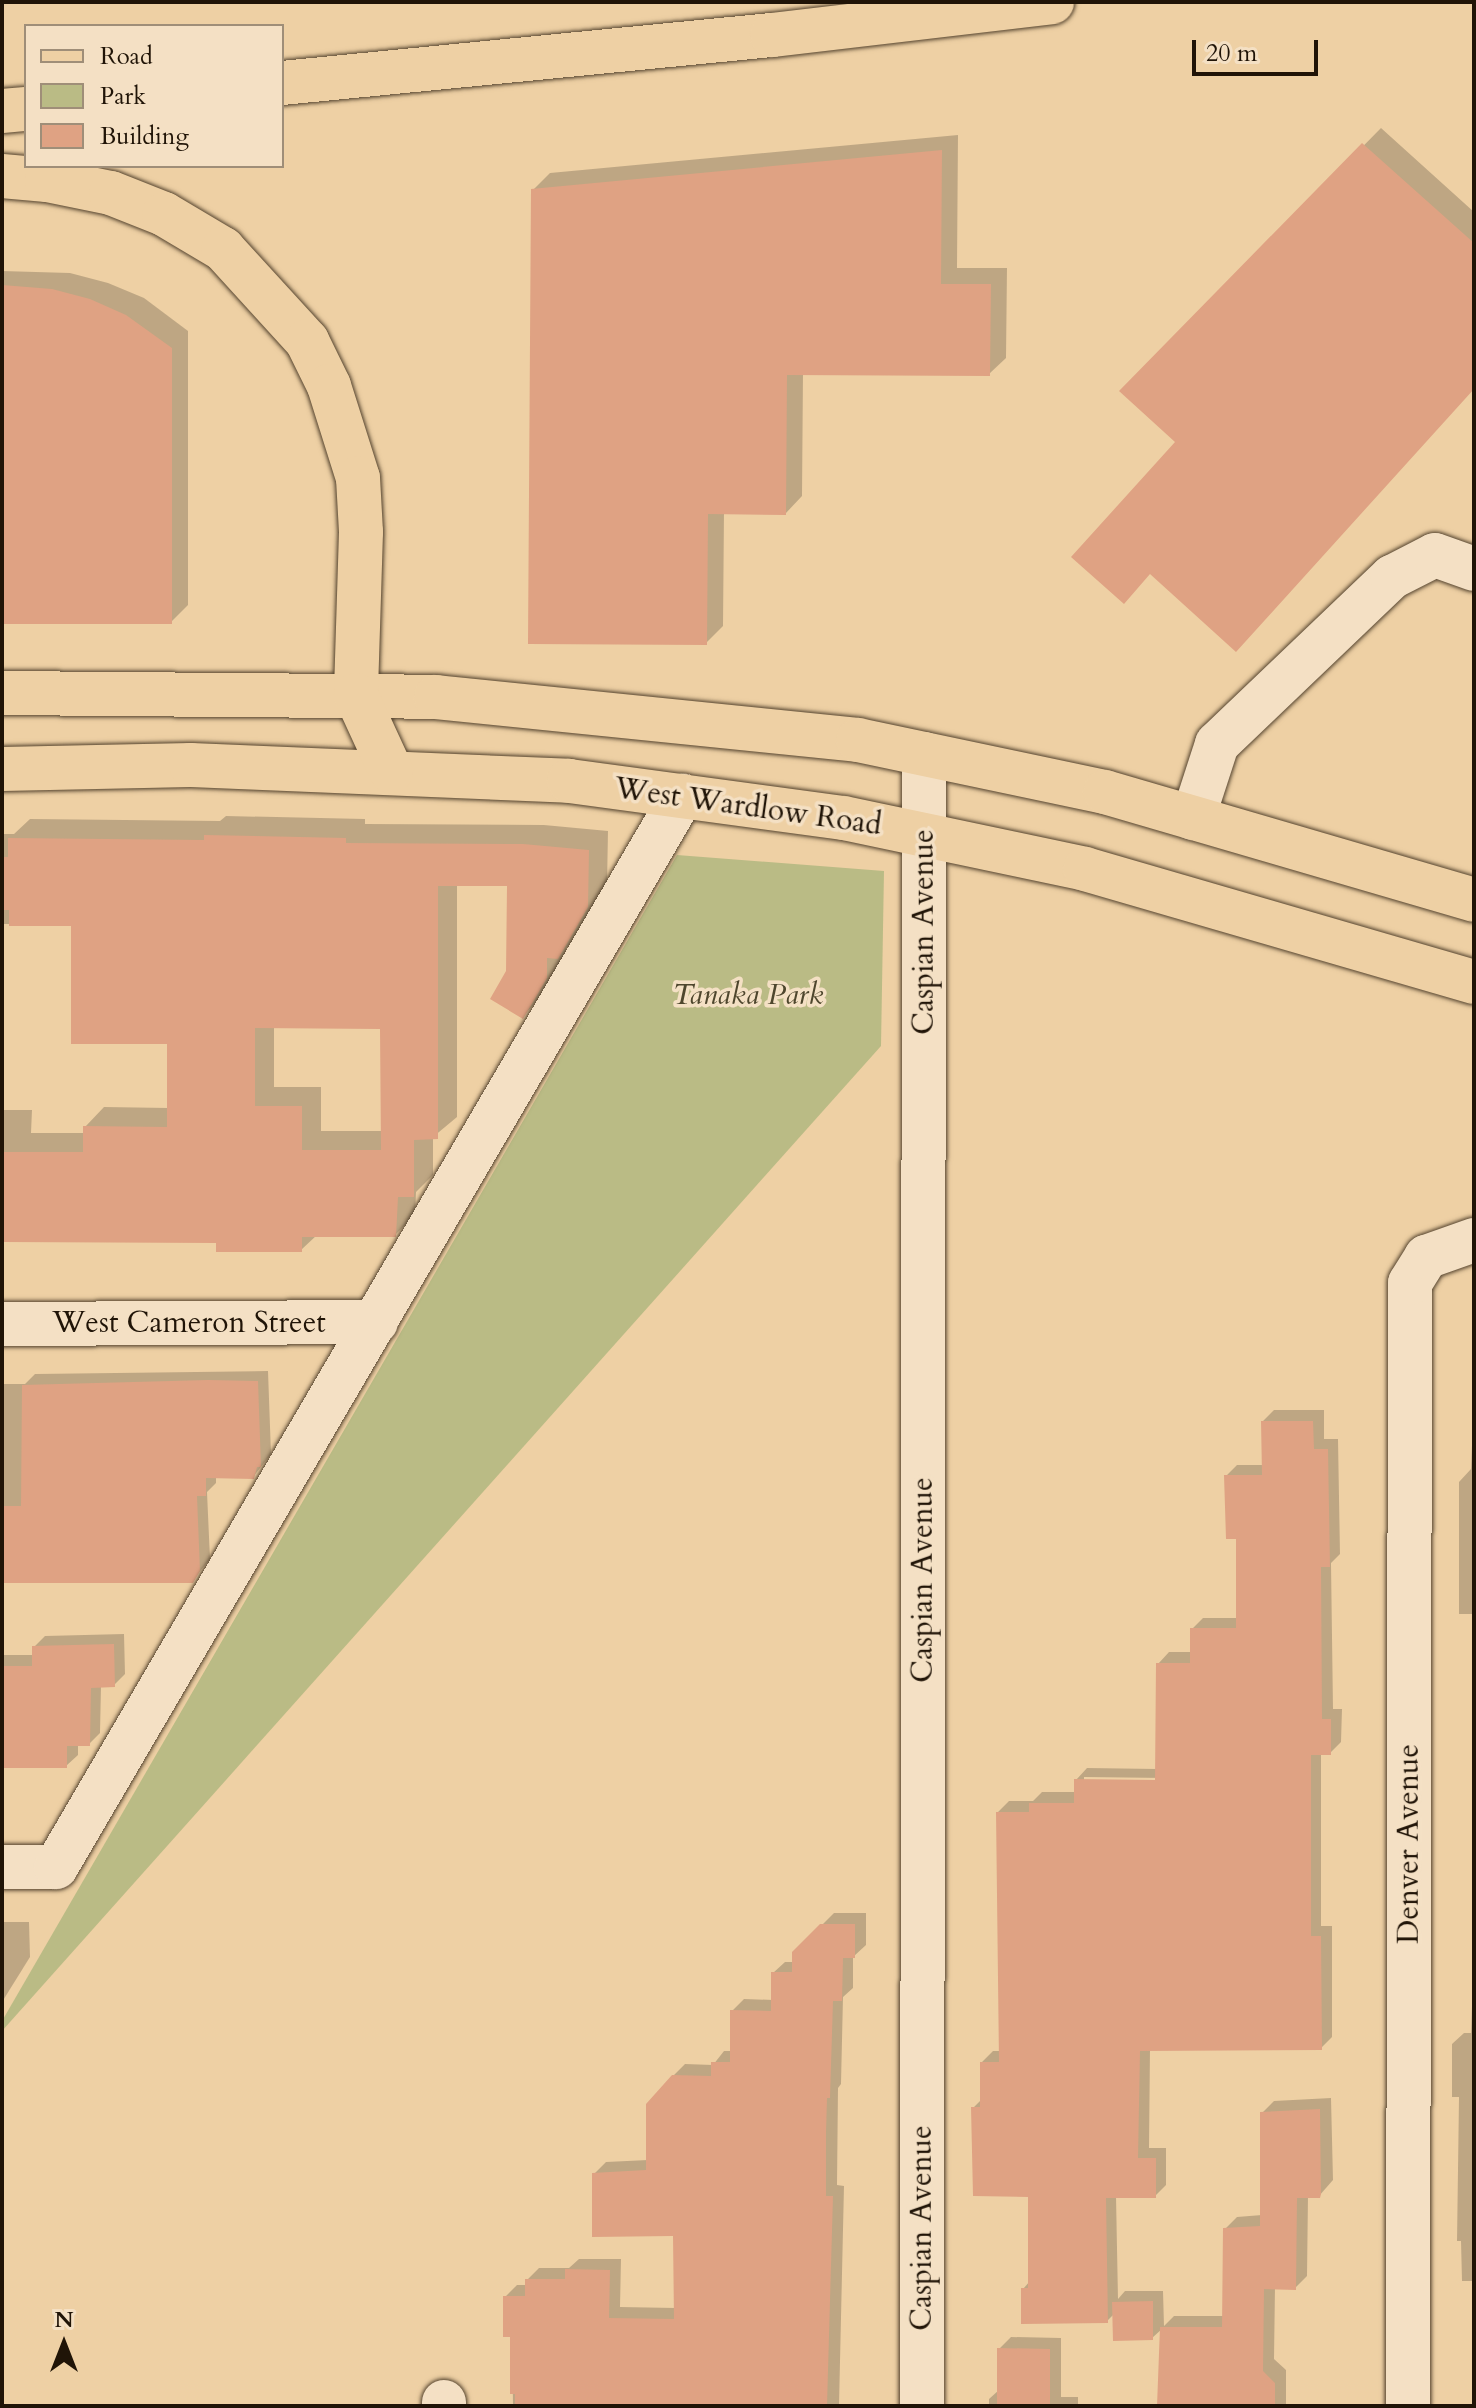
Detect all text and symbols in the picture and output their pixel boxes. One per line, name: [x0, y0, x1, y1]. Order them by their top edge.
legend: [24, 24, 284, 168]
scale bar: [1196, 24, 1322, 74]
text: 20 m: [1206, 37, 1257, 70]
text: Road: [100, 40, 153, 73]
text: Park: [100, 80, 146, 113]
text: Building: [100, 120, 189, 153]
street label: West Wardlow Road: [612, 770, 884, 844]
street label: Caspian Avenue: [906, 829, 942, 1035]
park label: Tanaka Park: [673, 977, 823, 1013]
street label: West Cameron Street: [52, 1305, 326, 1341]
street label: Caspian Avenue: [905, 1477, 941, 1683]
street label: Denver Avenue: [1391, 1744, 1427, 1944]
street label: Caspian Avenue: [904, 2125, 940, 2331]
north arrow: [24, 2304, 104, 2384]
text: N: [54, 2305, 74, 2335]

